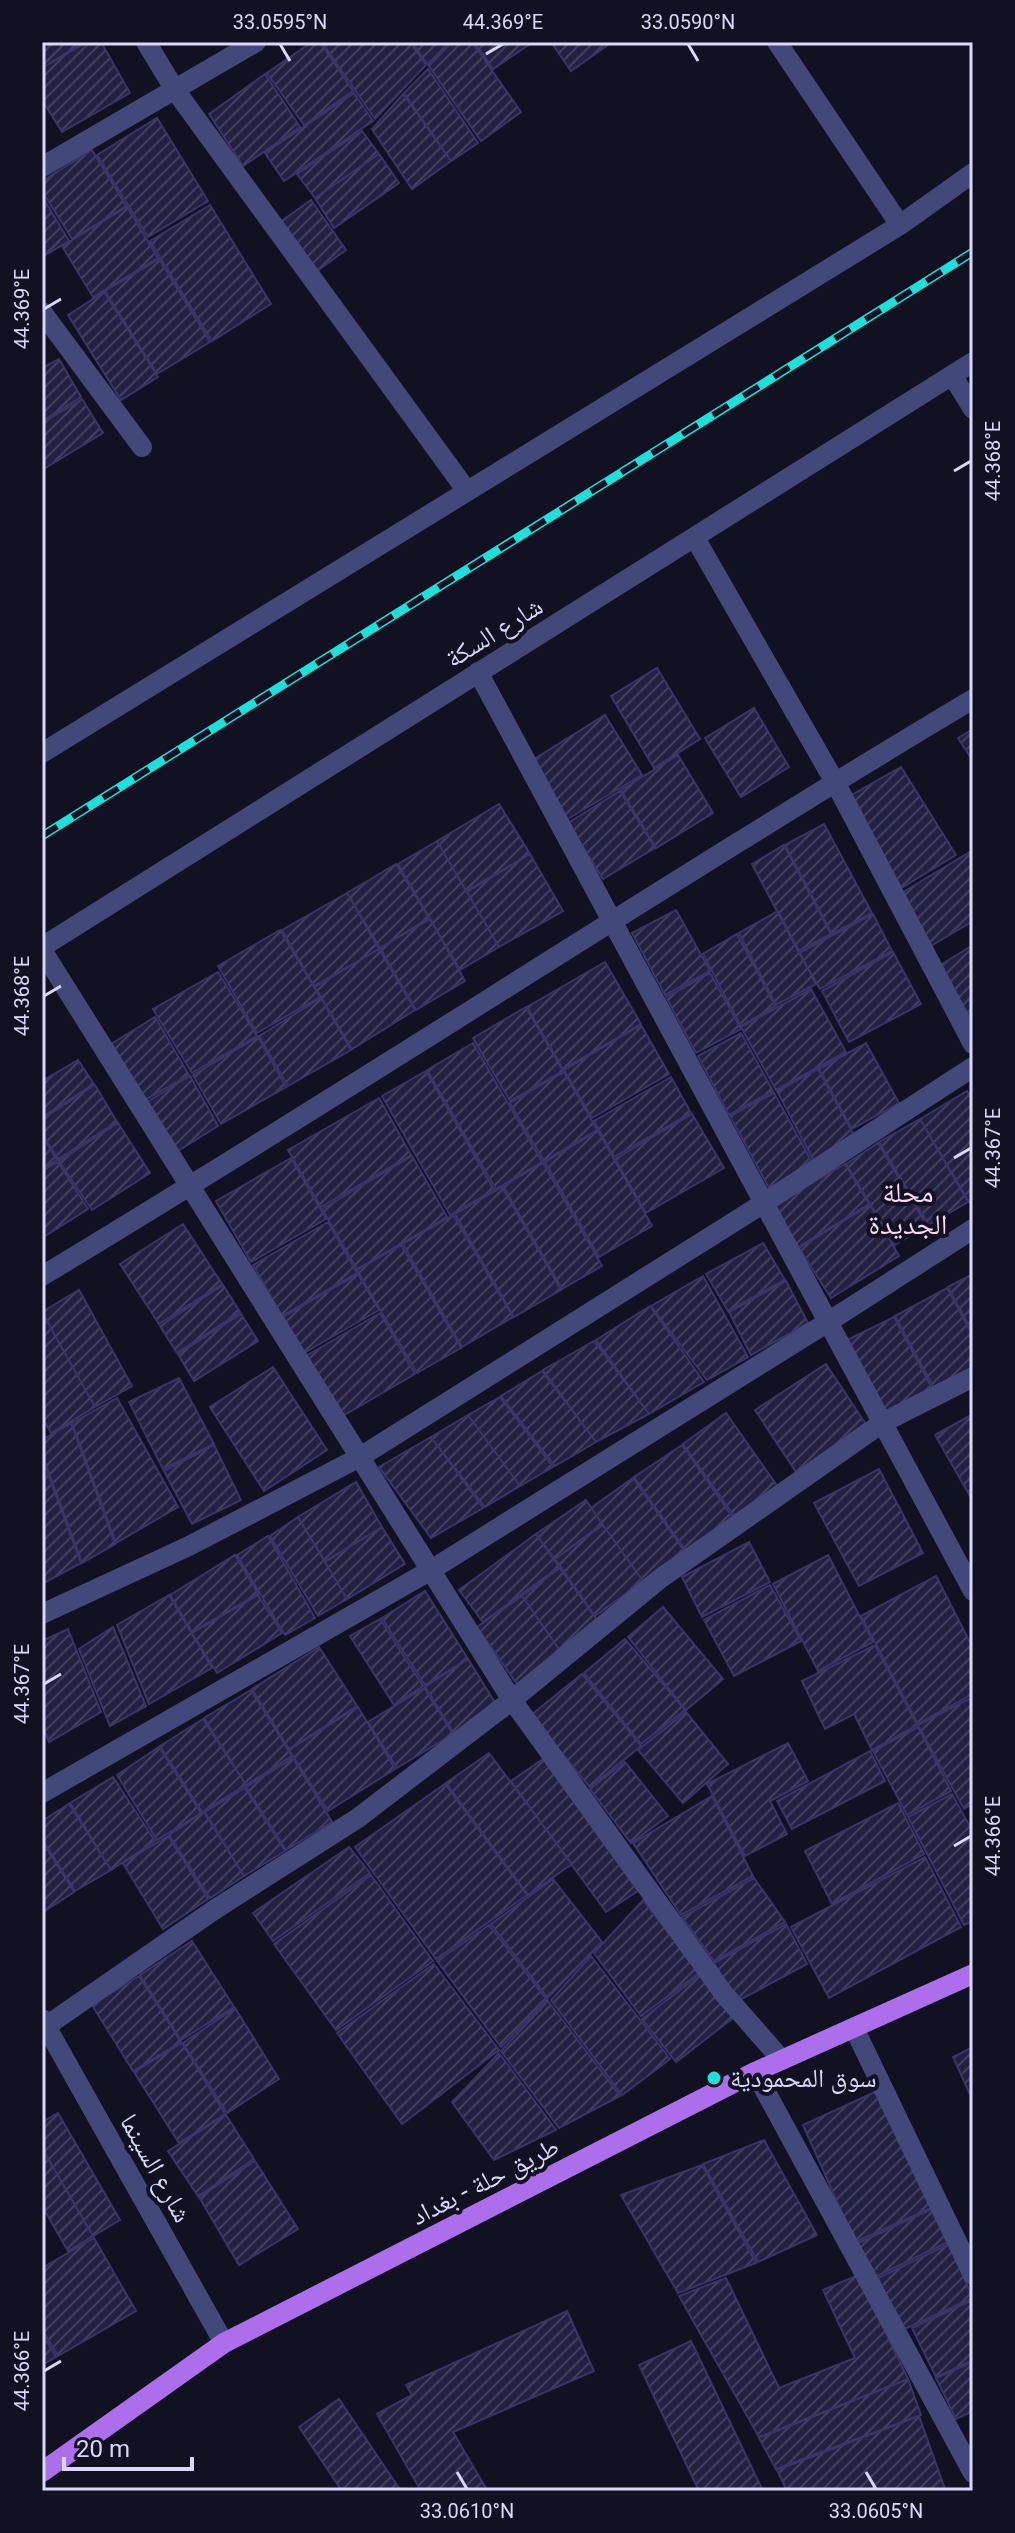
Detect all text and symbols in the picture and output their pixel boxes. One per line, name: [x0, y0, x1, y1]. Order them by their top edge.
text: 33.0595°N: [233, 10, 327, 34]
text: 44.369°E: [463, 10, 543, 34]
text: 33.0590°N: [641, 10, 735, 34]
text: 44.369°E: [10, 269, 34, 349]
text: 44.368°E: [981, 421, 1005, 501]
street label: شارع السكة: [440, 591, 548, 674]
text: 44.368°E: [10, 956, 34, 1036]
text: 44.367°E: [981, 1108, 1005, 1188]
district label: محلة الجديدة: [869, 1176, 947, 1241]
text: 44.367°E: [10, 1644, 34, 1724]
text: 44.366°E: [981, 1796, 1005, 1876]
place label: سوق المحمودية: [730, 2063, 877, 2094]
marker: سوق المحمودية: [705, 2069, 723, 2087]
street label: شارع السينما: [113, 2109, 198, 2228]
street label: طريق حلة - بغداد: [406, 2131, 564, 2232]
text: 44.366°E: [10, 2331, 34, 2411]
scale bar: [64, 2421, 192, 2471]
text: 20 m: [76, 2435, 130, 2463]
text: 33.0610°N: [420, 2499, 514, 2523]
text: 33.0605°N: [829, 2499, 923, 2523]

